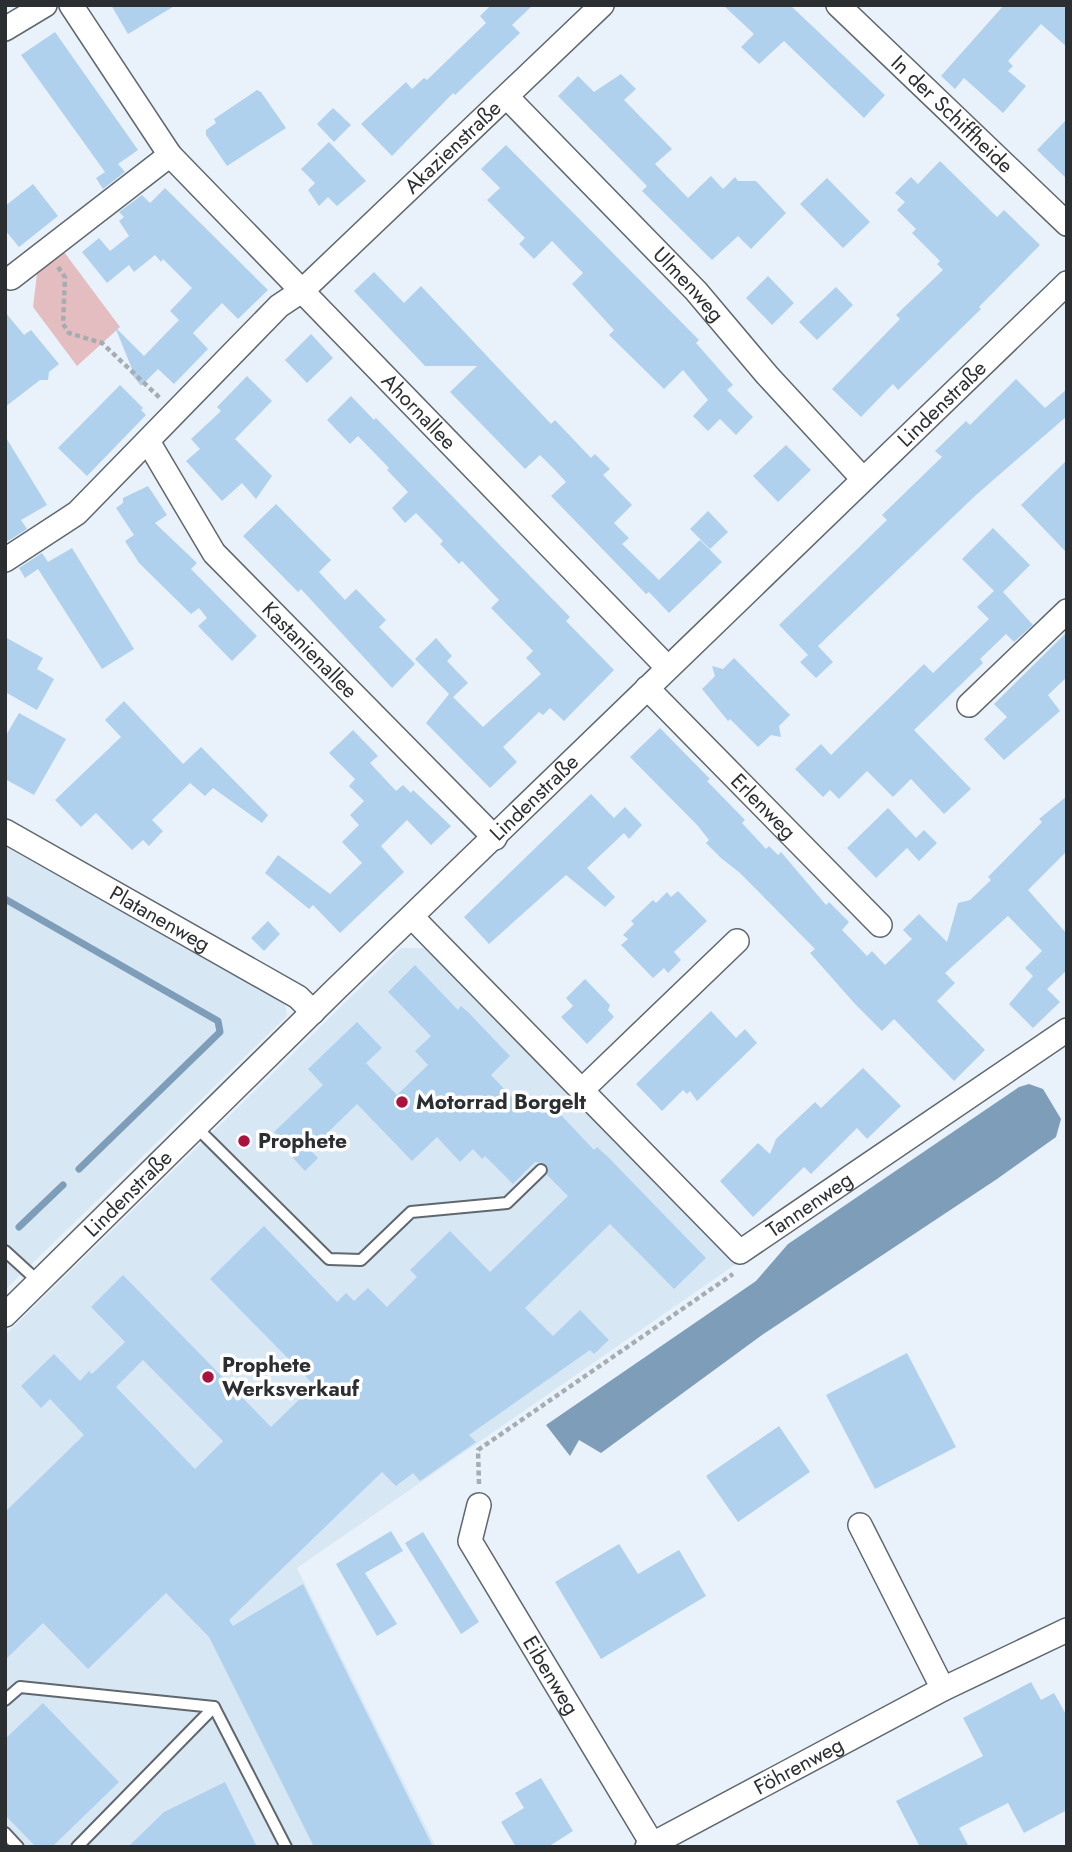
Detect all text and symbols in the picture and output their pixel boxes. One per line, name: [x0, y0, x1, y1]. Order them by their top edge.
street label: In der Schiffheide: [884, 48, 1020, 180]
street label: Akazienstraße: [398, 94, 508, 201]
street label: Ulmenweg: [646, 240, 731, 329]
street label: Lindenstraße: [891, 354, 993, 454]
street label: Ahornallee: [375, 366, 463, 456]
street label: Kastanienallee: [255, 595, 364, 705]
street label: Lindenstraße: [483, 747, 585, 848]
street label: Erlenweg: [724, 767, 803, 846]
street label: Platanenweg: [104, 878, 216, 959]
place label: Motorrad Borgelt: [416, 1087, 586, 1117]
marker: Motorrad Borgelt: [394, 1094, 410, 1110]
place label: Prophete: [258, 1126, 347, 1156]
marker: Prophete: [236, 1133, 252, 1149]
street label: Lindenstraße: [77, 1143, 179, 1244]
street label: Tannenweg: [761, 1165, 859, 1245]
place label: Prophete Werksverkauf: [222, 1350, 360, 1404]
marker: Prophete Werksverkauf: [200, 1369, 216, 1385]
street label: Eibenweg: [515, 1630, 586, 1721]
street label: Föhrenweg: [749, 1730, 849, 1802]

